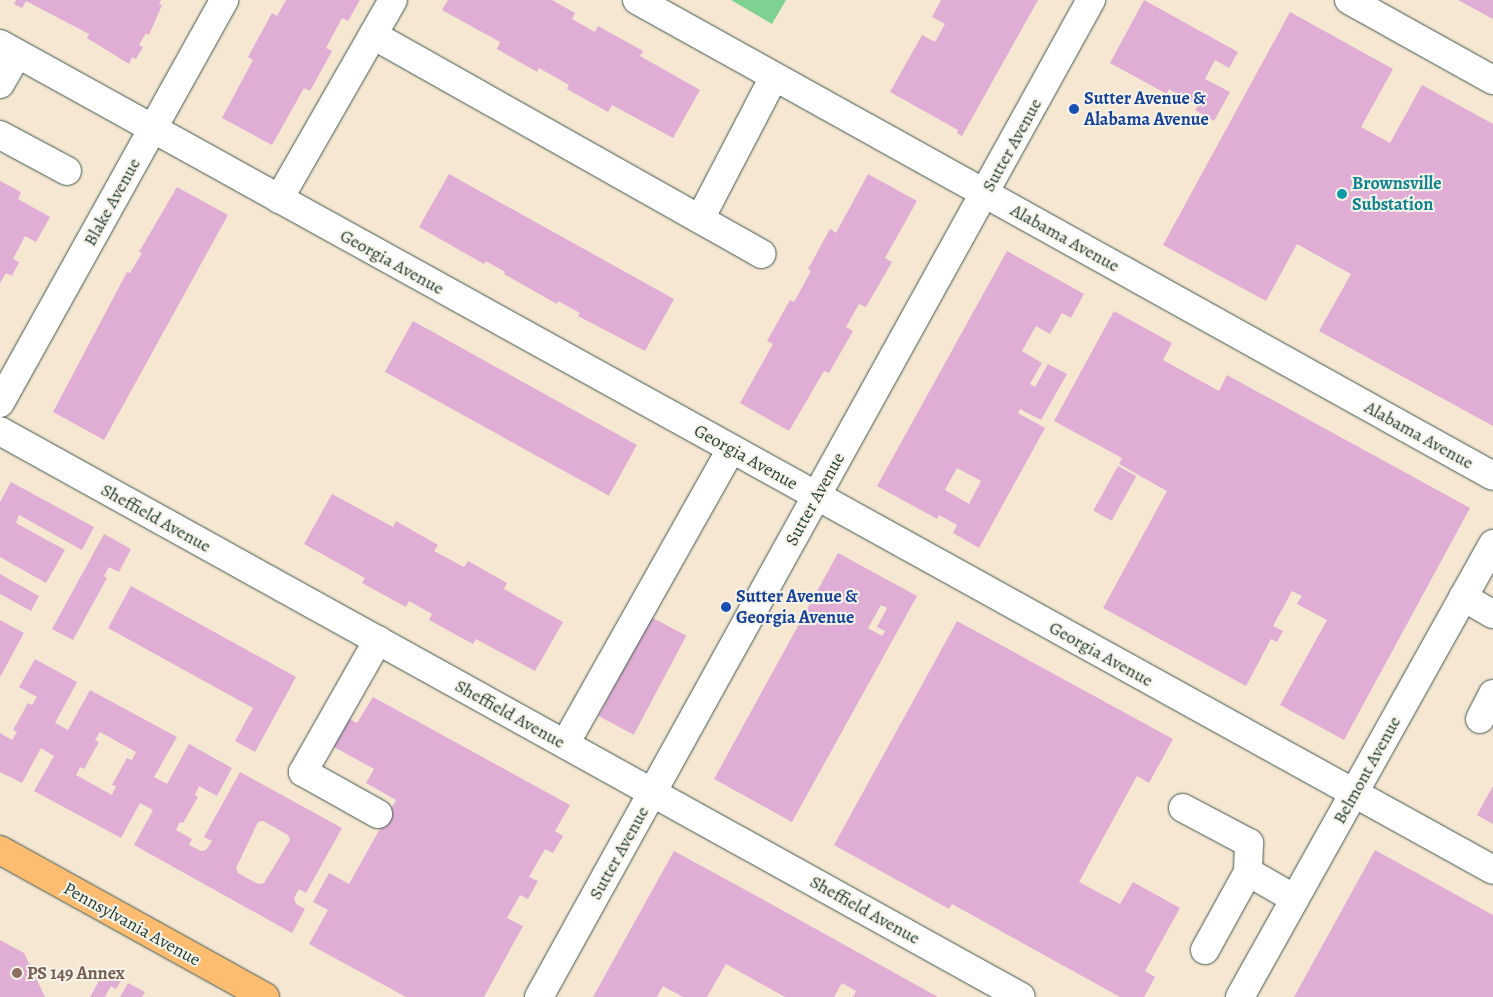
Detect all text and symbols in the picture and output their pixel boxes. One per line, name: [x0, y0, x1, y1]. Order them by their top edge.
place label: Sutter Avenue & Alabama Avenue: [1084, 88, 1209, 130]
street label: Sutter Avenue: [978, 95, 1046, 195]
marker: Sutter Avenue & Alabama Avenue: [1068, 103, 1080, 115]
street label: Blake Avenue: [79, 154, 145, 250]
place label: Brownsville Substation: [1352, 173, 1442, 215]
marker: Brownsville Substation: [1336, 188, 1348, 200]
street label: Alabama Avenue: [1007, 199, 1123, 277]
street label: Georgia Avenue: [336, 225, 448, 299]
street label: Alabama Avenue: [1361, 396, 1477, 474]
street label: Georgia Avenue: [690, 420, 802, 494]
street label: Sutter Avenue: [781, 449, 849, 549]
street label: Sheffield Avenue: [97, 479, 215, 557]
place label: Sutter Avenue & Georgia Avenue: [736, 586, 858, 628]
marker: Sutter Avenue & Georgia Avenue: [720, 601, 732, 613]
street label: Georgia Avenue: [1045, 617, 1157, 691]
street label: Sheffield Avenue: [451, 675, 569, 753]
street label: Belmont Avenue: [1328, 712, 1406, 828]
street label: Sutter Avenue: [585, 803, 653, 903]
street label: Sheffield Avenue: [806, 871, 924, 949]
street label: Pennsylvania Avenue: [60, 877, 204, 971]
place label: PS 149 Annex: [27, 962, 125, 984]
marker: PS 149 Annex: [11, 967, 23, 979]

